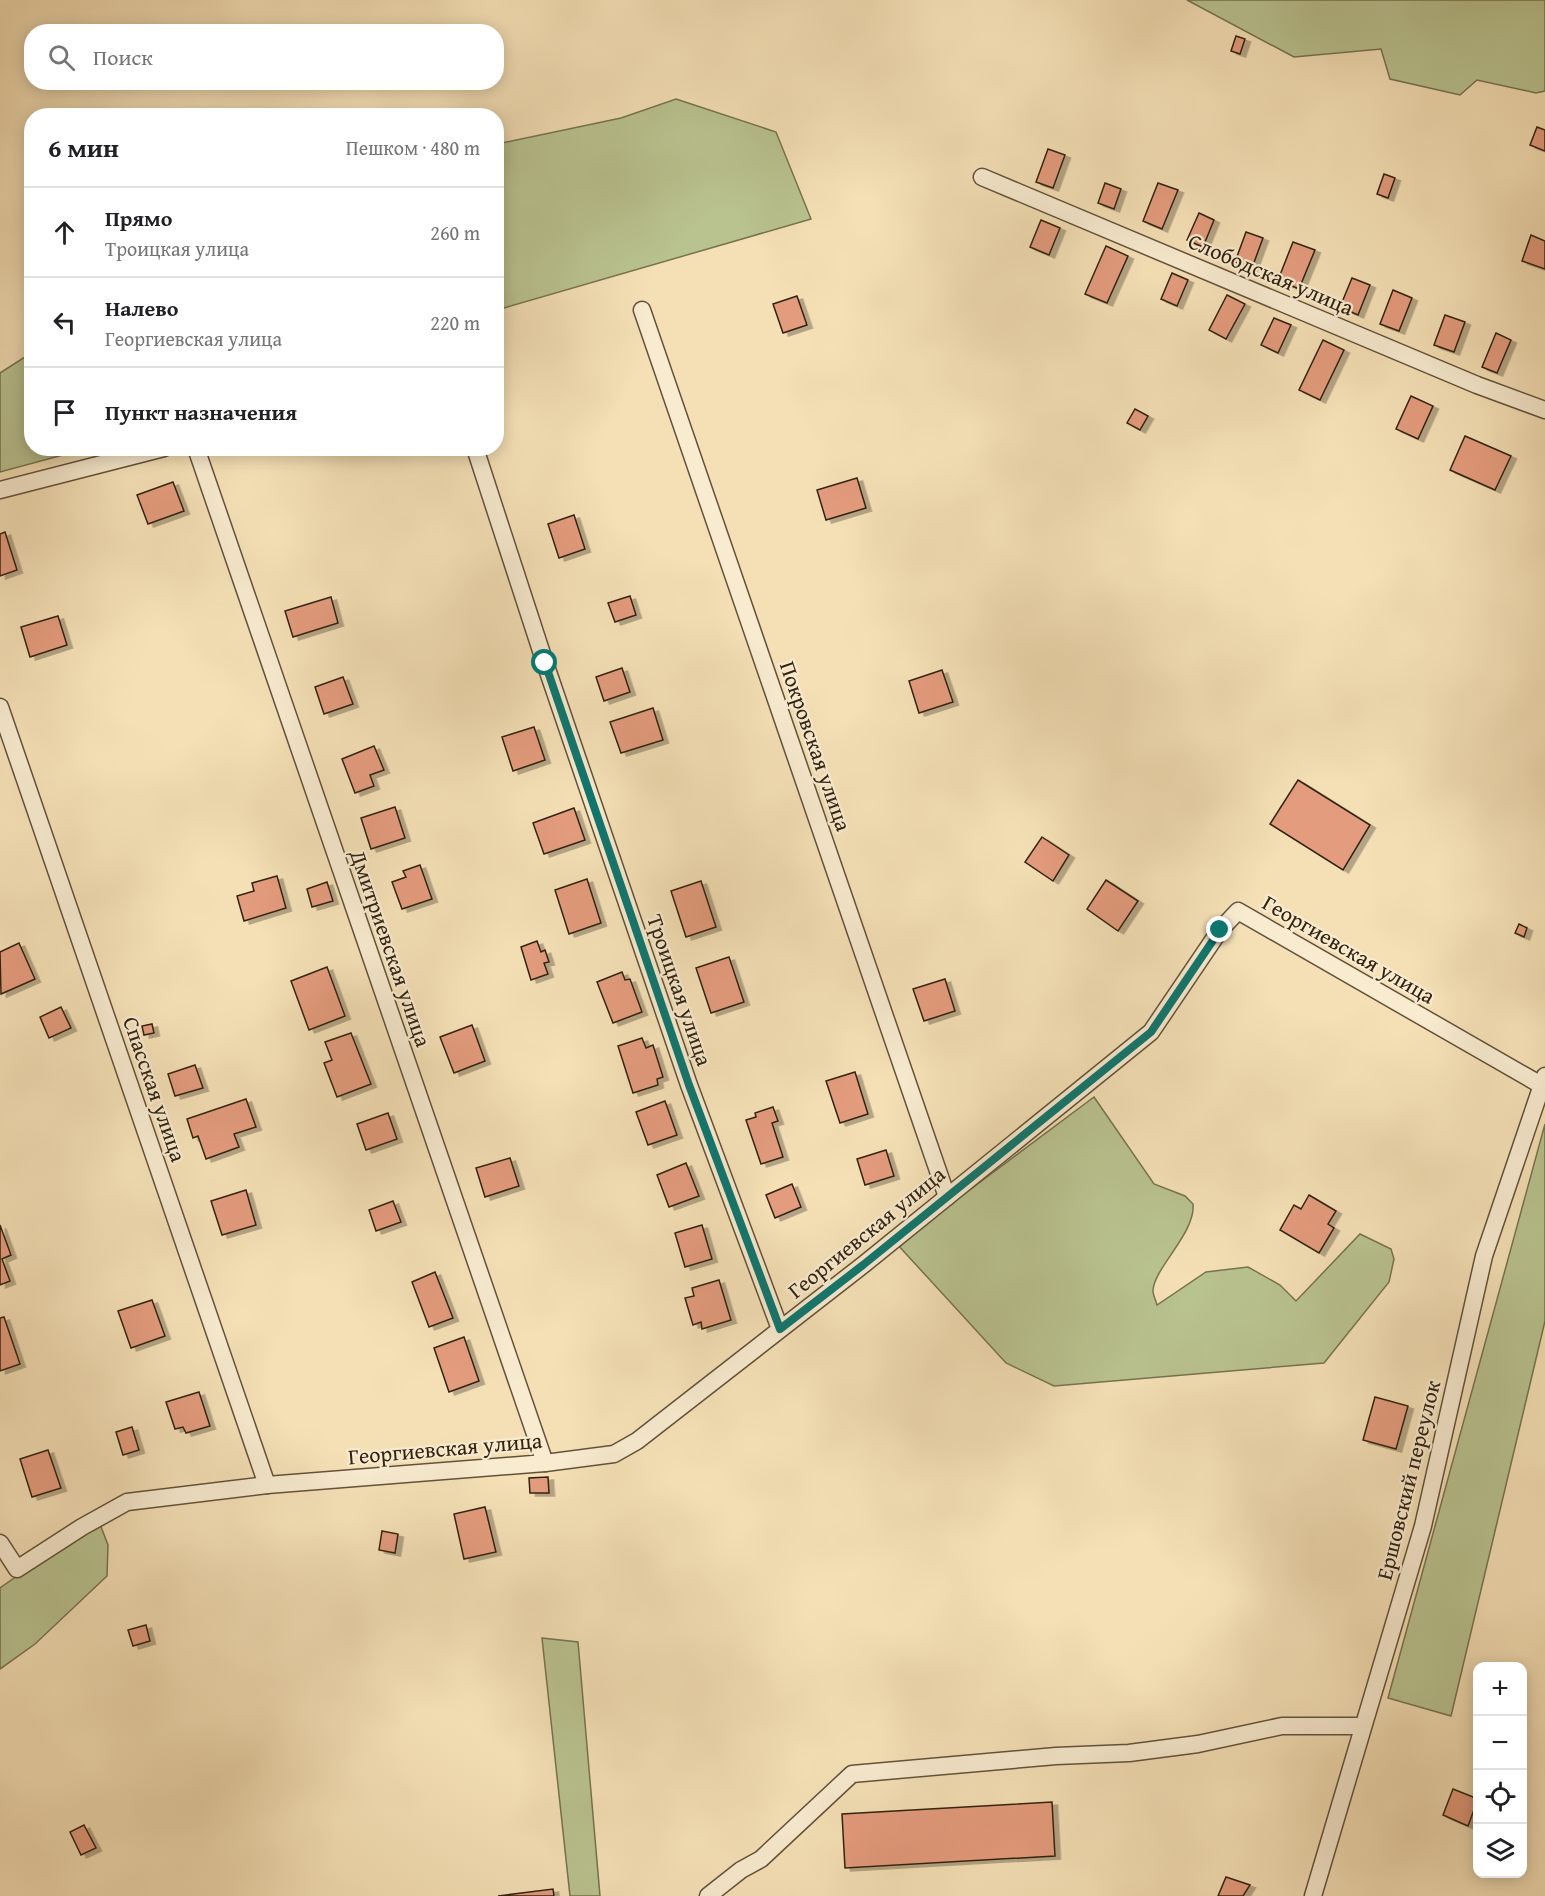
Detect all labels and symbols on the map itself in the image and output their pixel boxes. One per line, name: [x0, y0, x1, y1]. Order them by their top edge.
street label: Слободская улица: [1183, 225, 1359, 323]
route start: [531, 649, 557, 675]
street label: Покровская улица: [772, 657, 860, 836]
street label: Дмитриевская улица: [342, 844, 440, 1051]
street label: Георгиевская улица: [1257, 886, 1442, 1012]
street label: Троицкая улица: [639, 910, 721, 1071]
route end: [1206, 916, 1232, 942]
street label: Спасская улица: [115, 1012, 195, 1166]
street label: Георгиевская улица: [780, 1158, 952, 1306]
street label: Ершовский переулок: [1368, 1376, 1448, 1583]
street label: Георгиевская улица: [347, 1424, 544, 1472]

